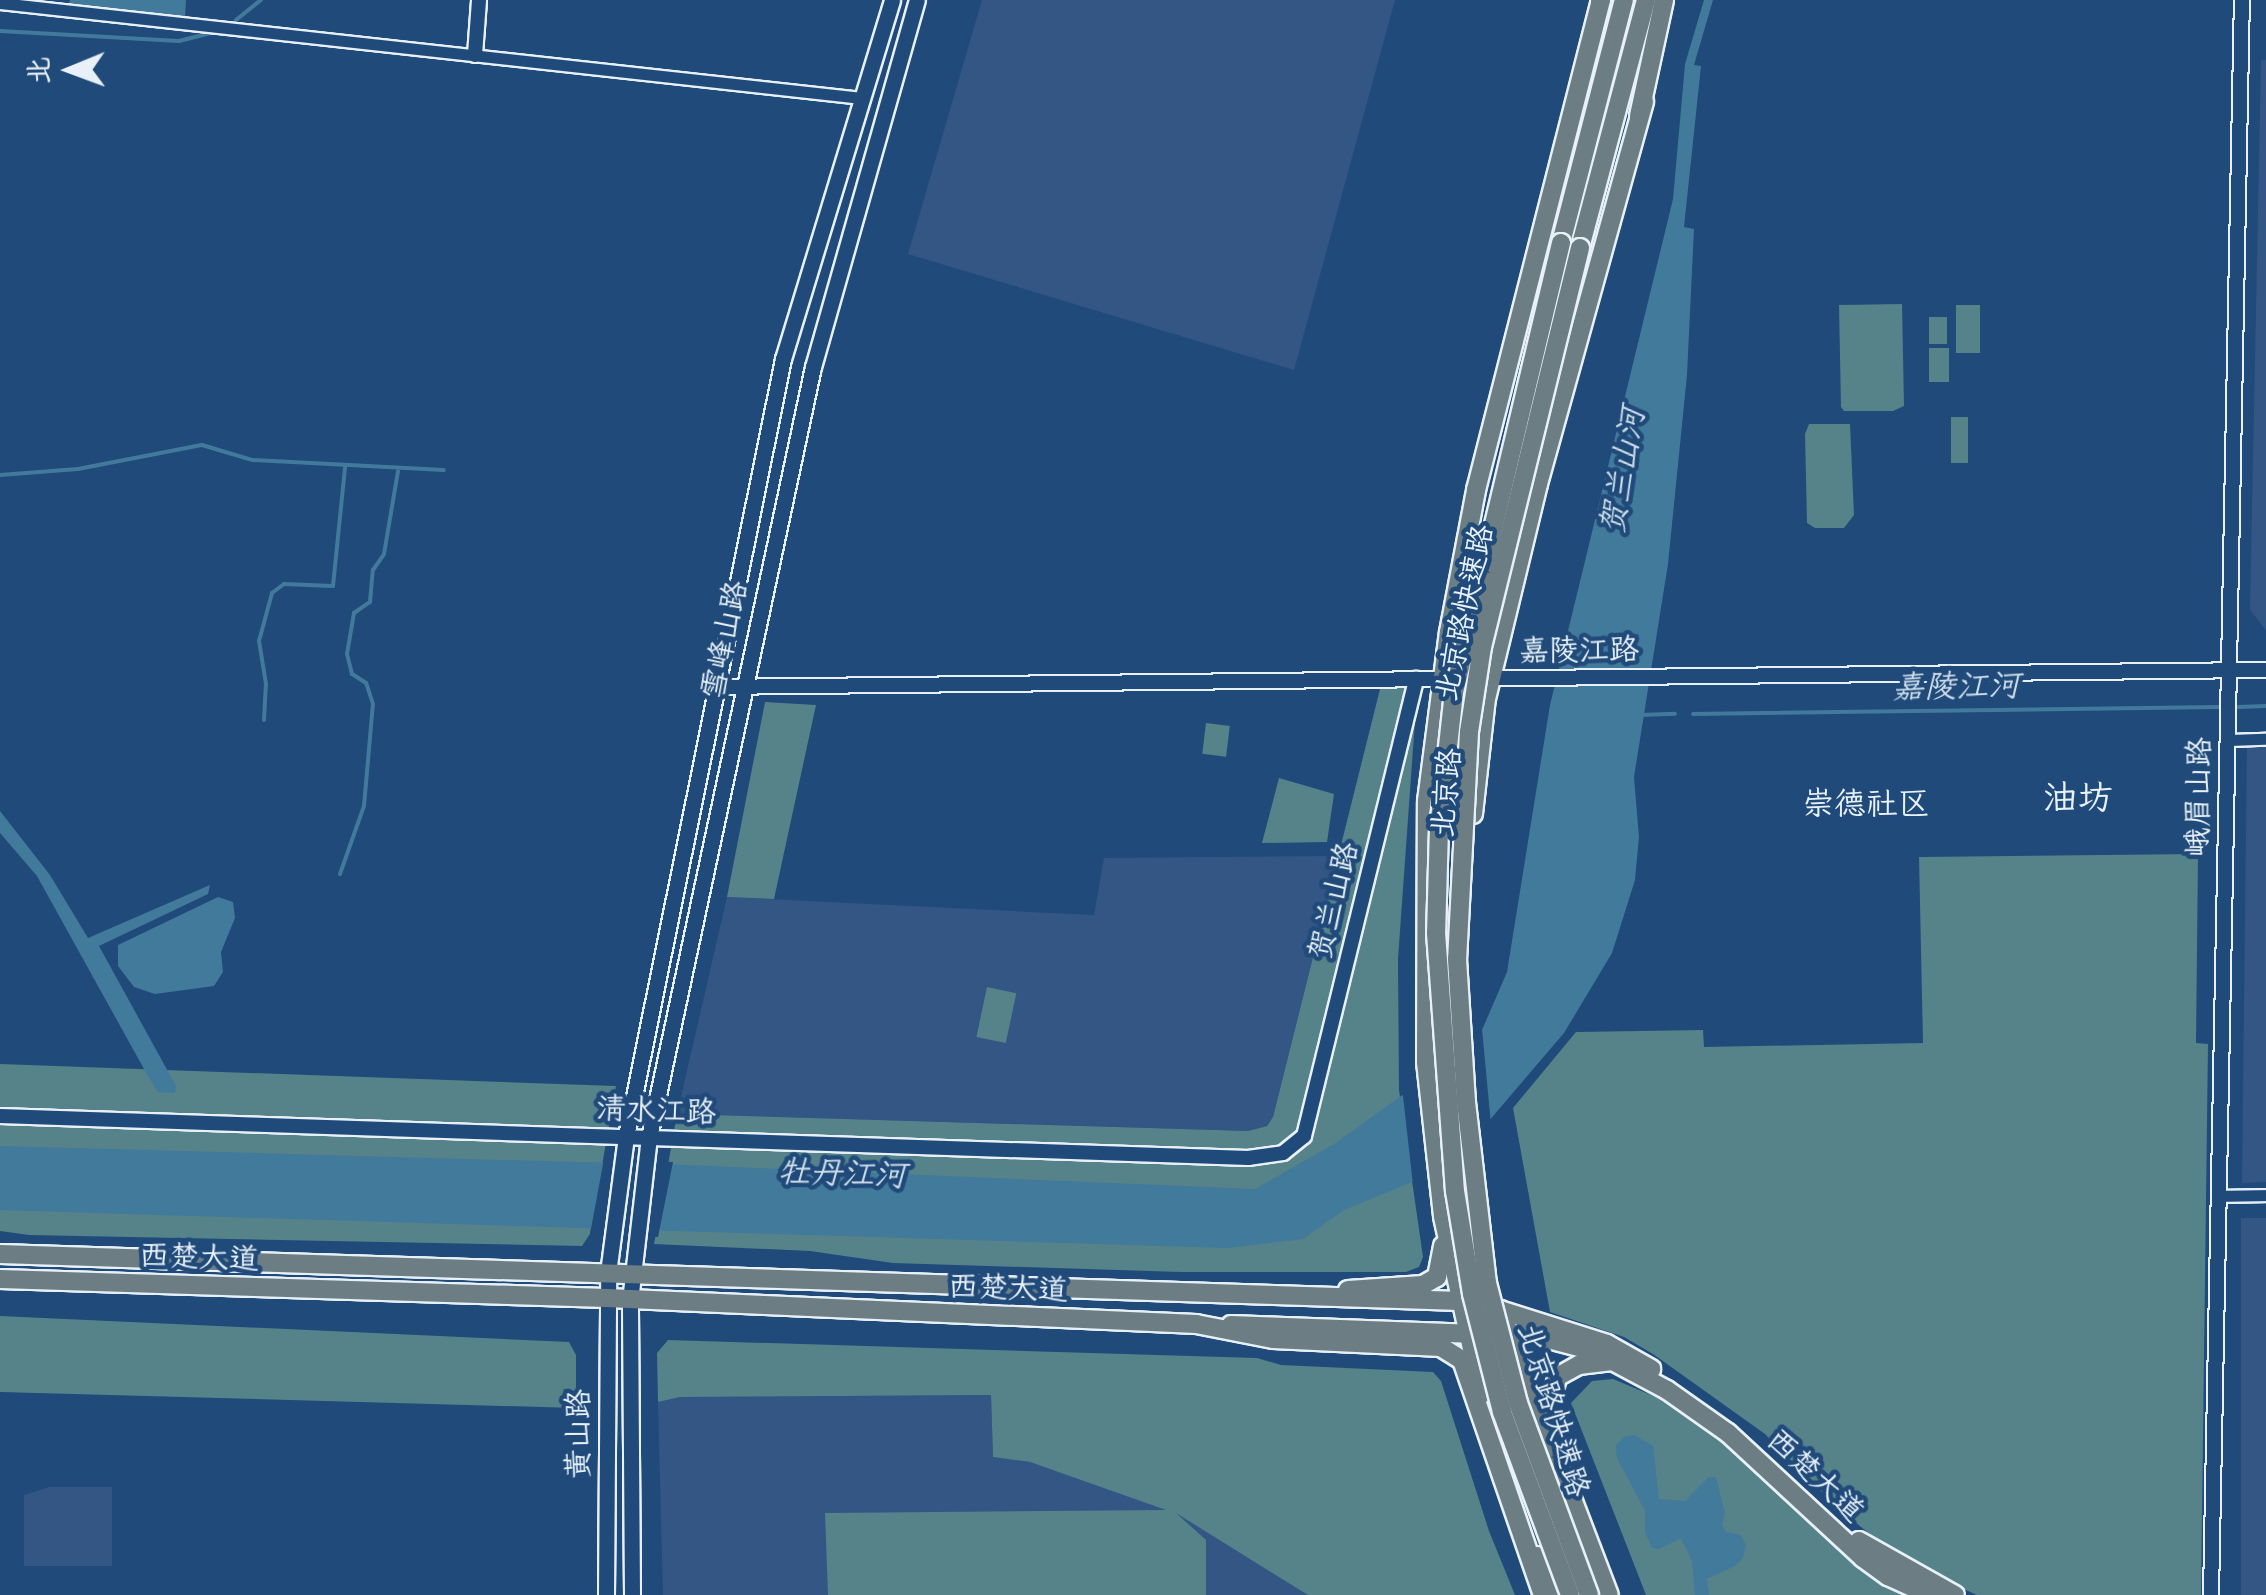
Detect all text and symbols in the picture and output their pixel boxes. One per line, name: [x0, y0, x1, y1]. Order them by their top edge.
north arrow: [20, 20, 120, 120]
text: 北: [20, 56, 59, 85]
water label: 贺兰山河: [1594, 405, 1654, 537]
street label: 北京路快速路: [1429, 521, 1501, 705]
street label: 雪峰山路: [695, 578, 755, 702]
street label: 嘉陵江路: [1519, 632, 1639, 670]
water label: 嘉陵江河: [1892, 668, 2020, 708]
street label: 峨眉山路: [2180, 737, 2218, 857]
street label: 北京路: [1425, 747, 1469, 839]
district label: 油坊: [2043, 778, 2113, 820]
district label: 崇德社区: [1802, 786, 1930, 824]
street label: 贺兰山路: [1302, 838, 1366, 964]
street label: 清水江路: [595, 1091, 717, 1131]
water label: 牡丹江河: [777, 1154, 907, 1196]
street label: 西楚大道: [138, 1238, 260, 1278]
street label: 西楚大道: [947, 1269, 1069, 1309]
street label: 北京路快速路: [1509, 1319, 1597, 1501]
street label: 黄山路: [561, 1389, 597, 1479]
street label: 西楚大道: [1759, 1422, 1871, 1530]

